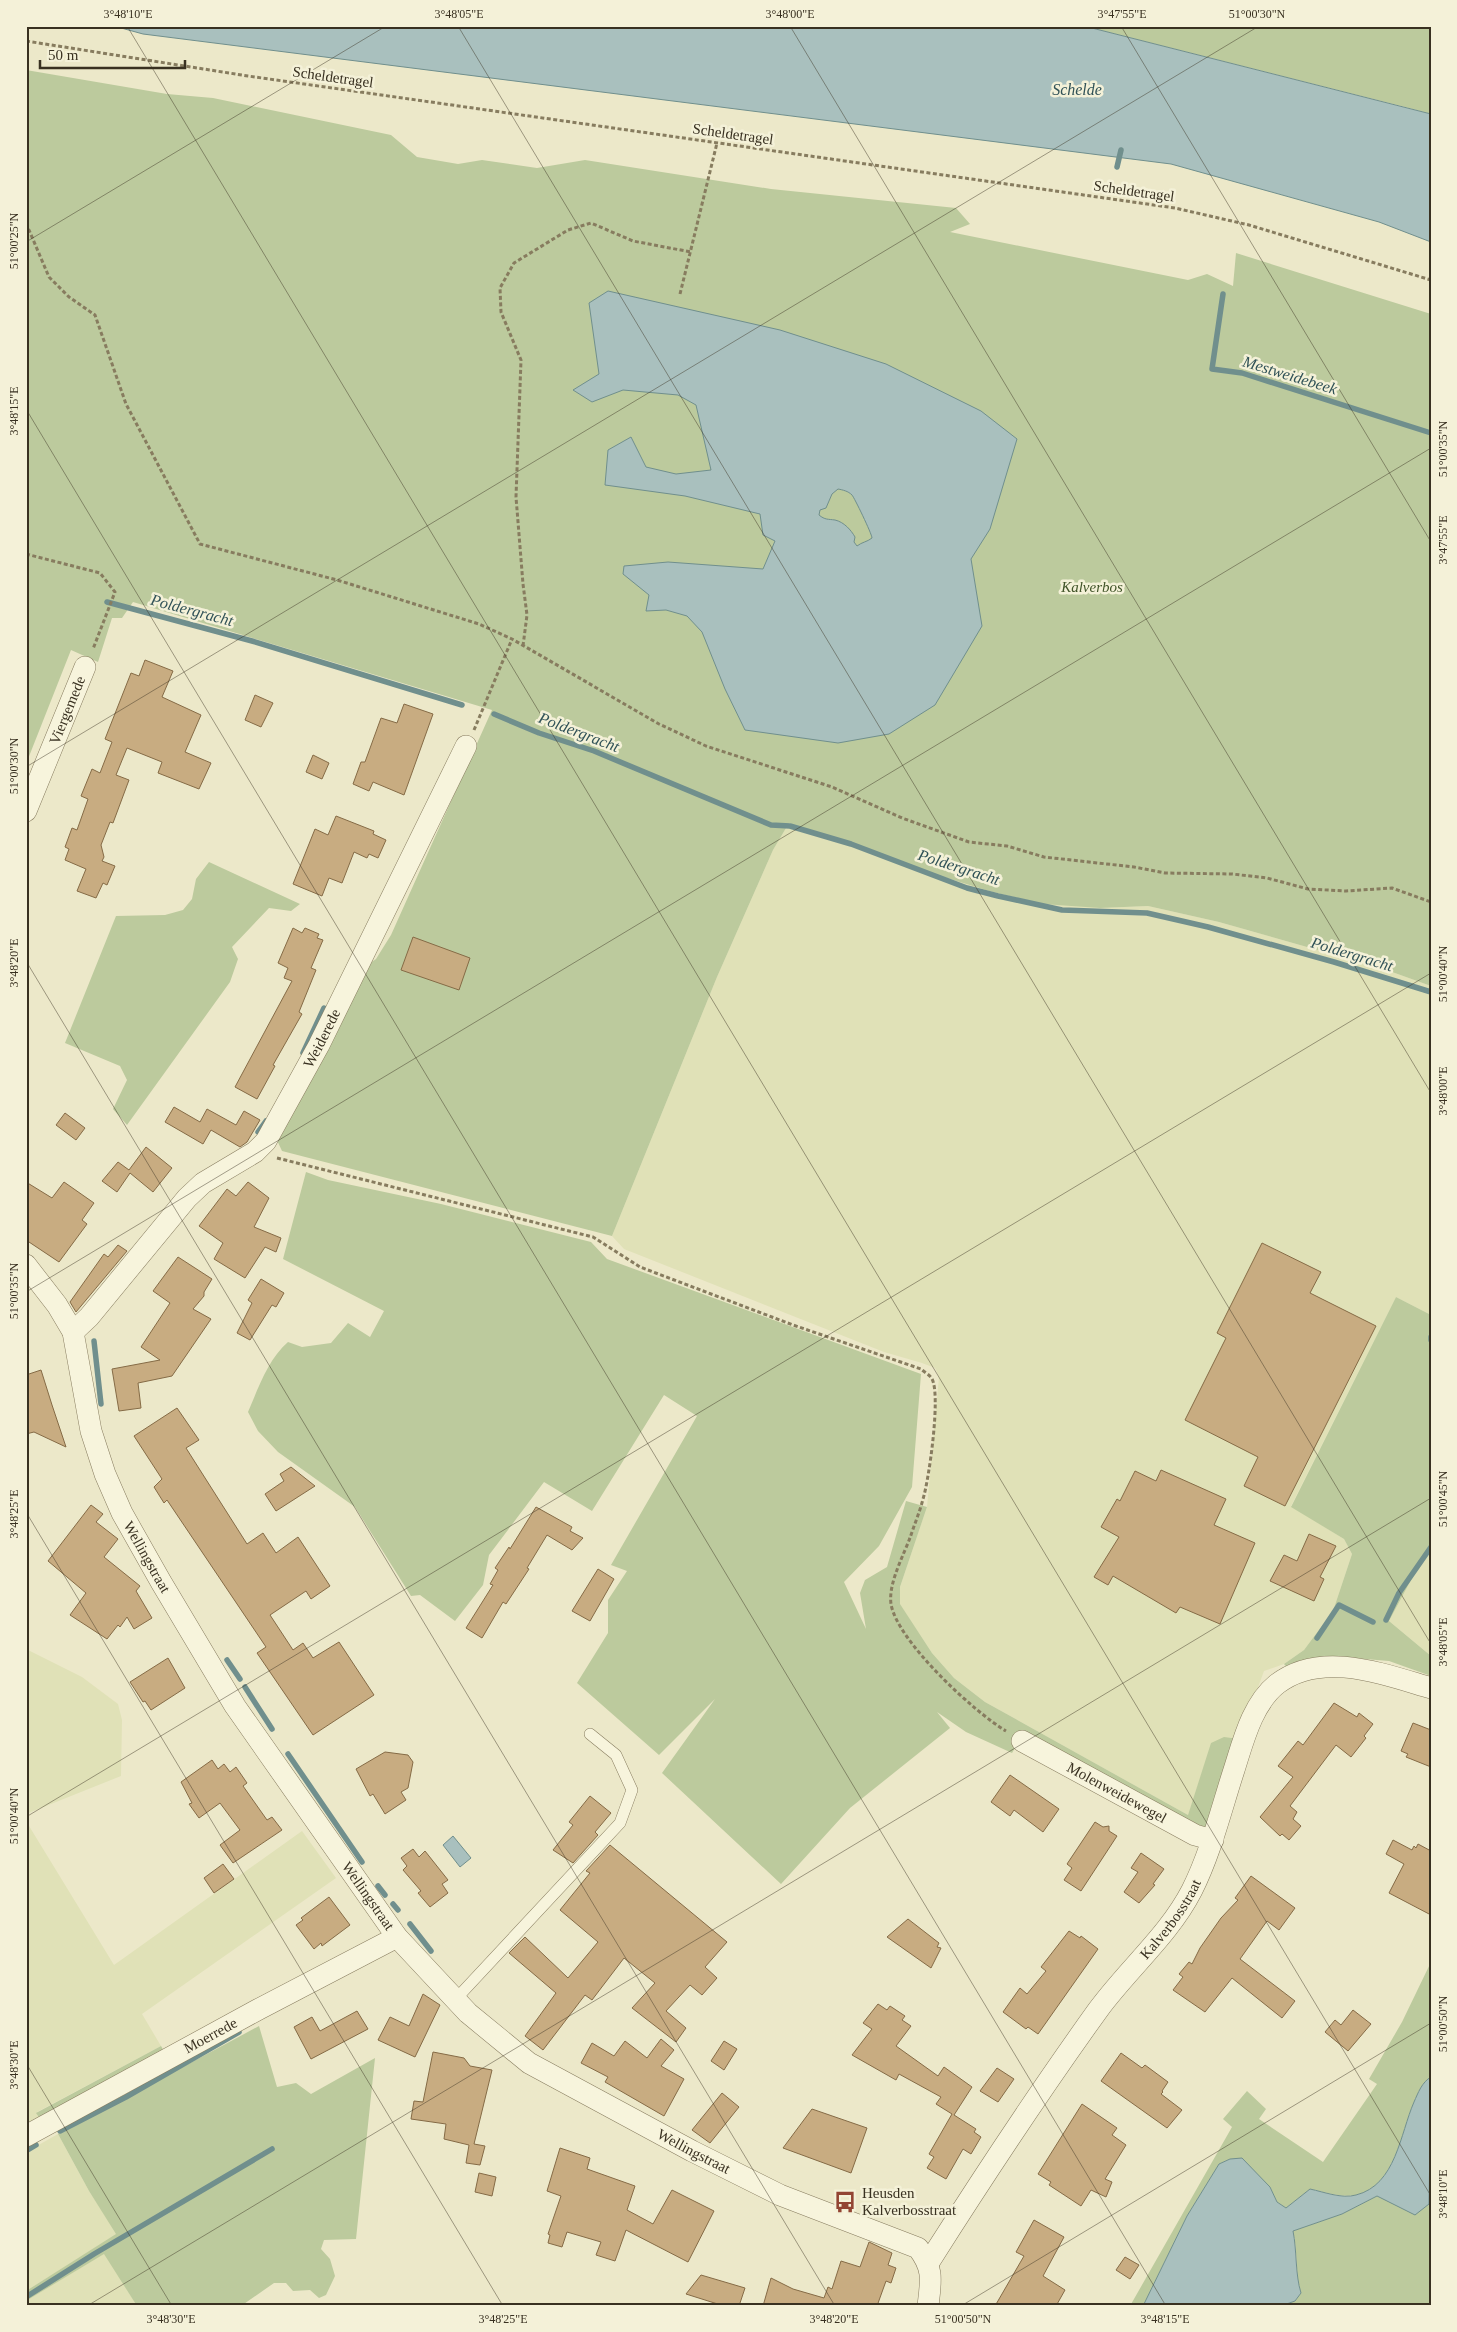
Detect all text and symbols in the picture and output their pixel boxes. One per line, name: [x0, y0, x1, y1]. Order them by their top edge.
text: 3°48'10"E: [103, 7, 153, 21]
text: 3°48'05"E: [434, 7, 484, 21]
text: 3°48'00"E: [765, 7, 815, 21]
text: 3°47'55"E: [1097, 7, 1147, 21]
text: 51°00'30"N: [1229, 7, 1286, 21]
scale bar: [40, 38, 185, 70]
text: 50 m: [48, 47, 79, 63]
street label: Scheldetragel: [291, 63, 375, 91]
water label: Schelde: [1052, 81, 1102, 98]
street label: Scheldetragel: [691, 120, 775, 148]
street label: Scheldetragel: [1092, 177, 1176, 205]
text: 51°00'25"N: [7, 212, 21, 269]
water label: Mestweidebeek: [1240, 352, 1340, 398]
text: 3°48'15"E: [7, 386, 21, 436]
text: 51°00'35"N: [1436, 420, 1450, 477]
text: 3°47'55"E: [1436, 515, 1450, 565]
park label: Kalverbos: [1060, 579, 1123, 595]
water label: Poldergracht: [148, 591, 236, 630]
street label: Viergemede: [46, 673, 89, 747]
water label: Poldergracht: [535, 709, 622, 756]
text: 51°00'30"N: [7, 737, 21, 794]
water label: Poldergracht: [915, 846, 1002, 889]
water label: Poldergracht: [1308, 933, 1396, 976]
text: 3°48'20"E: [7, 938, 21, 988]
text: 51°00'40"N: [1436, 945, 1450, 1002]
street label: Weiderede: [300, 1006, 344, 1070]
text: 3°48'00"E: [1436, 1066, 1450, 1116]
text: 51°00'35"N: [7, 1262, 21, 1319]
text: 51°00'45"N: [1436, 1470, 1450, 1527]
text: 3°48'25"E: [7, 1489, 21, 1539]
street label: Wellingstraat: [120, 1518, 174, 1596]
text: 3°48'05"E: [1436, 1617, 1450, 1667]
street label: Molenweidewegel: [1064, 1759, 1169, 1826]
text: 51°00'40"N: [7, 1787, 21, 1844]
street label: Wellingstraat: [339, 1859, 398, 1934]
street label: Kalverbosstraat: [1137, 1876, 1204, 1962]
text: 51°00'50"N: [1436, 1995, 1450, 2052]
street label: Moerrede: [181, 2014, 240, 2056]
text: 3°48'30"E: [7, 2040, 21, 2090]
street label: Wellingstraat: [655, 2126, 733, 2177]
text: 3°48'10"E: [1436, 2169, 1450, 2219]
place label: Heusden Kalverbosstraat: [862, 2185, 957, 2218]
bus stop icon: Heusden Kalverbosstraat: [832, 2189, 858, 2215]
text: 3°48'30"E: [146, 2312, 196, 2326]
text: 3°48'25"E: [478, 2312, 528, 2326]
text: 3°48'20"E: [809, 2312, 859, 2326]
text: 51°00'50"N: [935, 2312, 992, 2326]
text: 3°48'15"E: [1140, 2312, 1190, 2326]

